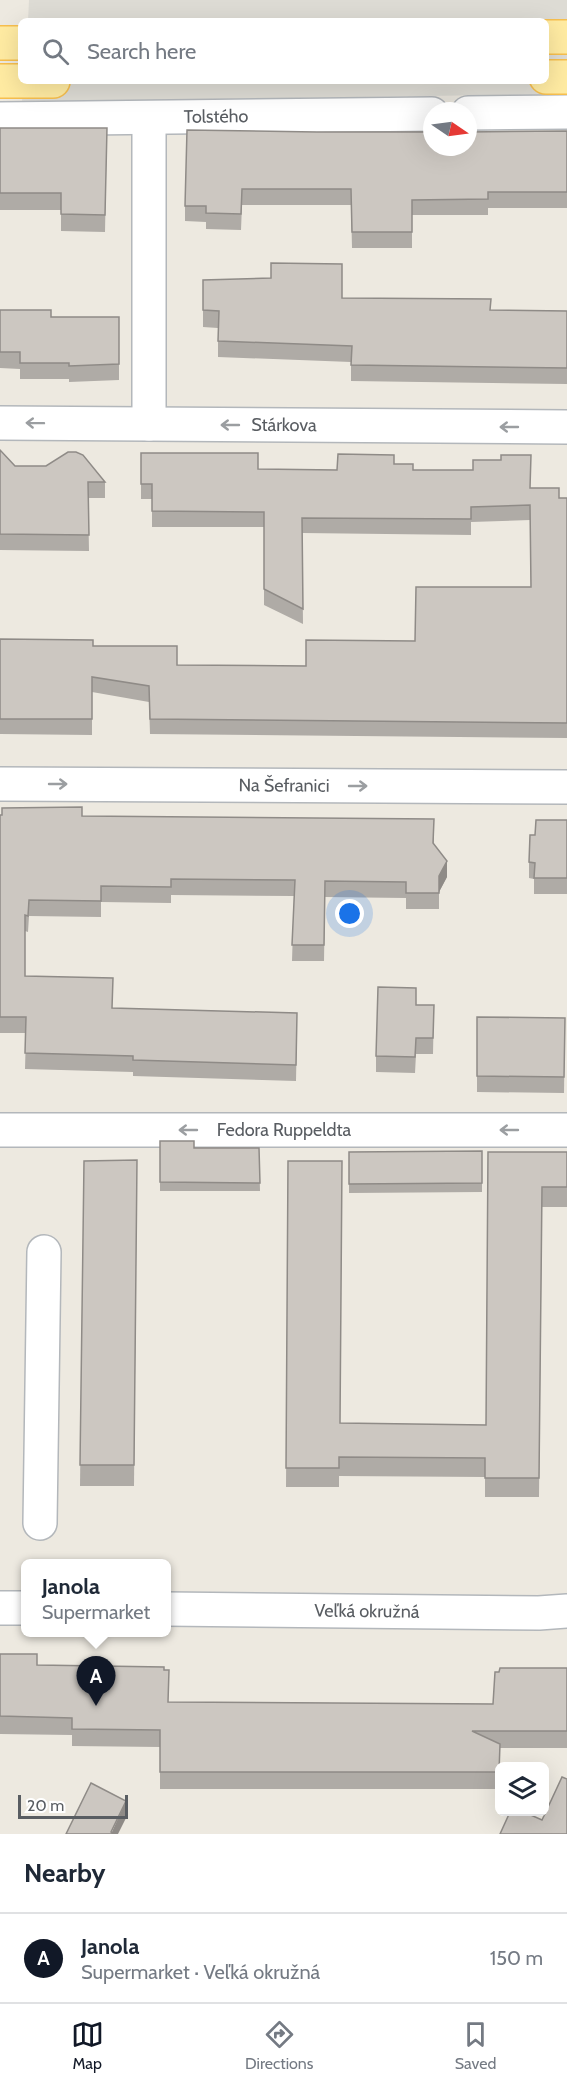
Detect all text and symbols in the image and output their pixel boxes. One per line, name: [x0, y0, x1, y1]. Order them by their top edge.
search box: [18, 18, 549, 84]
icon: search: [39, 35, 72, 68]
text: Search here: [87, 38, 196, 65]
north arrow: [423, 102, 477, 156]
street label: Tolstého: [184, 105, 249, 128]
street label: Stárkova: [251, 414, 317, 436]
one-way arrow: [25, 417, 45, 429]
one-way arrow: [220, 419, 240, 431]
one-way arrow: [499, 421, 519, 433]
street label: Na Šefranici: [238, 774, 330, 797]
one-way arrow: [48, 778, 68, 790]
one-way arrow: [348, 780, 368, 792]
your location: [335, 899, 364, 928]
street label: Fedora Ruppeldta: [217, 1119, 351, 1141]
one-way arrow: [178, 1124, 198, 1136]
one-way arrow: [499, 1124, 519, 1136]
popup: [21, 1559, 171, 1637]
text: Janola: [42, 1573, 100, 1600]
text: Supermarket: [42, 1600, 150, 1624]
street label: Veľká okružná: [314, 1600, 420, 1623]
pin: A: [76, 1656, 116, 1706]
map controls: [495, 1762, 549, 1816]
button: layers: [495, 1762, 549, 1816]
scale bar: [18, 1792, 128, 1820]
text: 20 m: [27, 1796, 64, 1815]
text: Nearby: [24, 1857, 105, 1889]
text: Janola: [81, 1933, 139, 1960]
text: A: [37, 1946, 50, 1970]
text: 150 m: [490, 1946, 543, 1970]
text: Supermarket · Veľká okružná: [81, 1960, 320, 1984]
tab: Map: [71, 2018, 104, 2073]
tab: Directions: [245, 2018, 313, 2073]
tab: Saved: [455, 2018, 496, 2073]

